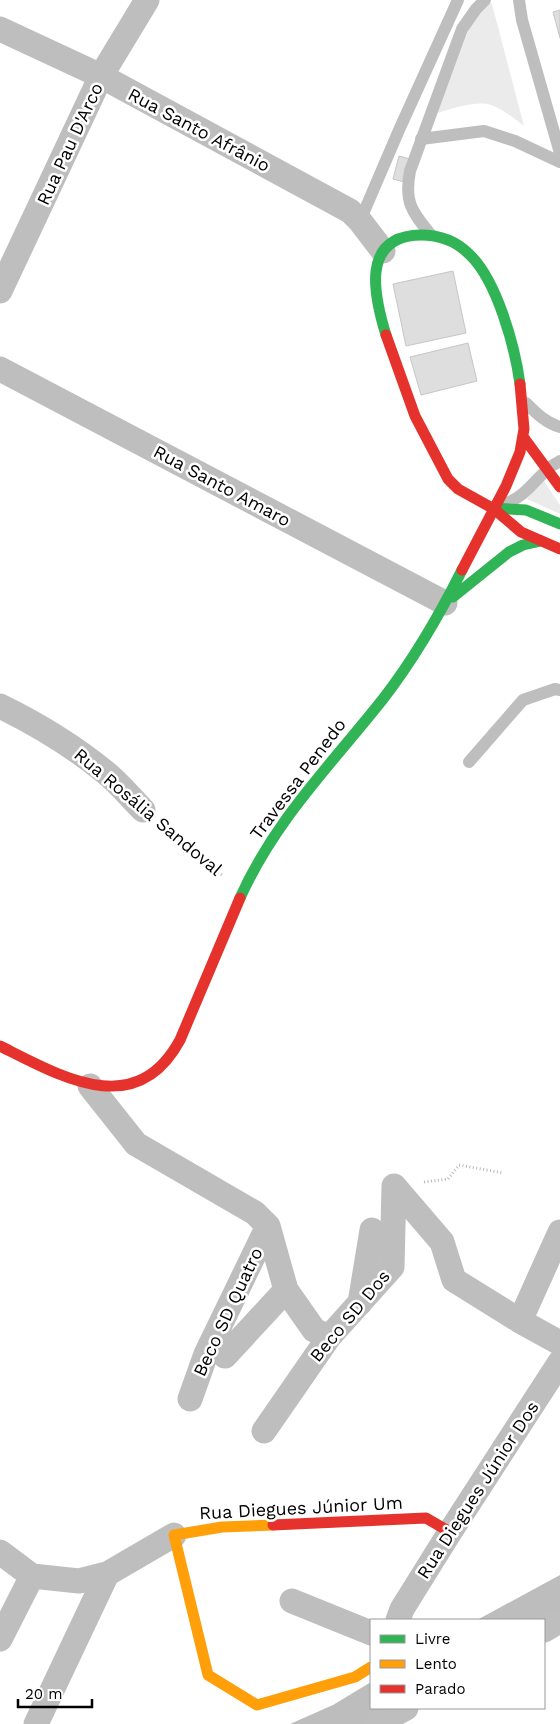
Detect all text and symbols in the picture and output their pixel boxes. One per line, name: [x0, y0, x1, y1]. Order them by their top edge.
street label: Rua Pau D'Arco: [32, 79, 107, 208]
street label: Rua Santo Afrânio: [125, 83, 274, 176]
street label: Rua Santo Amaro: [150, 441, 294, 531]
street label: Travessa Penedo: [245, 714, 350, 843]
street label: Rua Rosália Sandoval: [70, 744, 227, 880]
street label: Beco SD Quatro: [189, 1244, 267, 1379]
street label: Beco SD Dos: [305, 1266, 394, 1366]
street label: Rua Diegues Júnior Dos: [412, 1397, 543, 1582]
street label: Rua Diegues Júnior Um: [199, 1492, 403, 1523]
legend: [370, 1619, 545, 1709]
text: Livre: [415, 1630, 450, 1648]
text: Lento: [415, 1655, 457, 1673]
scale bar: [18, 1676, 91, 1708]
text: Parado: [415, 1680, 465, 1698]
text: 20 m: [25, 1685, 63, 1703]

